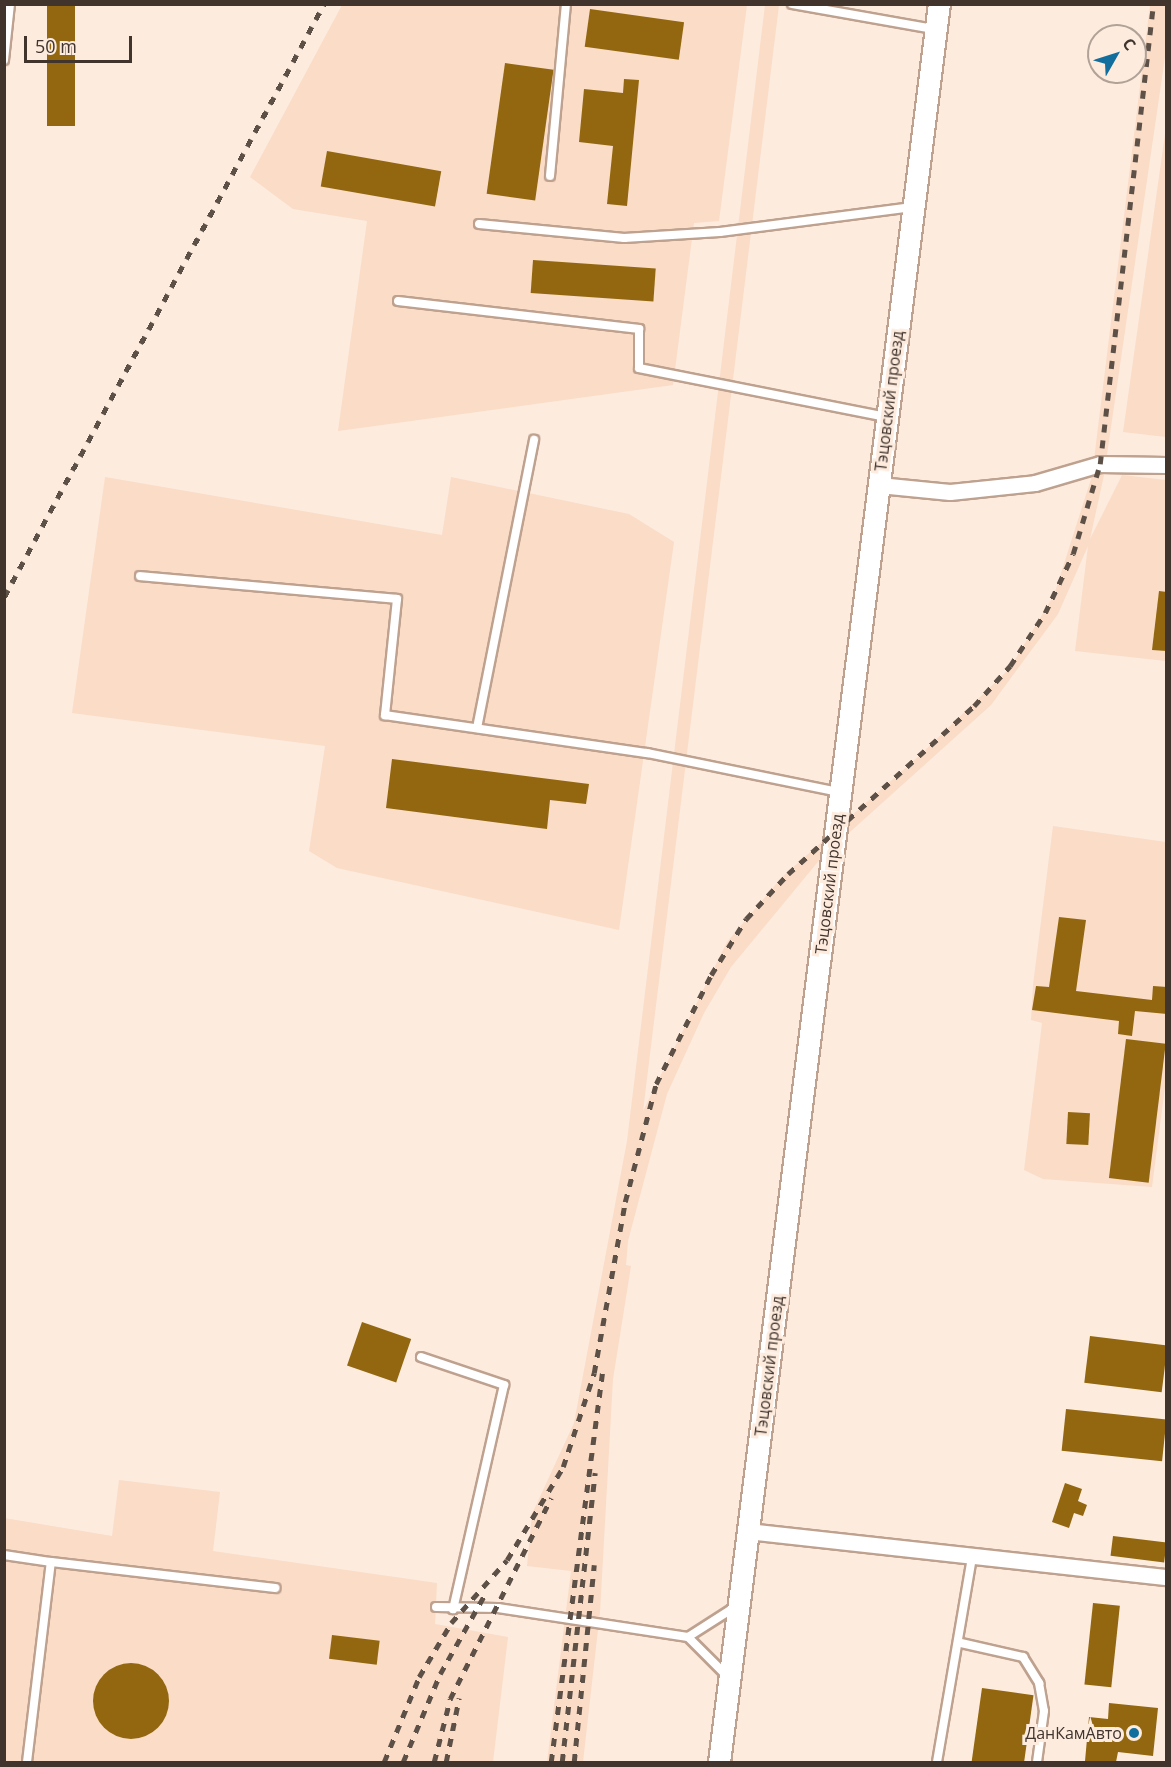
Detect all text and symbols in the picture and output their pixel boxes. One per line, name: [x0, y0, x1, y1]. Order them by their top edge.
scale bar: [27, 24, 135, 62]
north arrow: [1087, 24, 1147, 84]
text: С: [1118, 33, 1141, 55]
text: 50 m: [35, 34, 77, 58]
street label: Тэцовский проезд: [871, 330, 907, 472]
street label: Тэцовский проезд: [811, 813, 847, 955]
street label: Тэцовский проезд: [751, 1295, 787, 1437]
place label: ДанКамАвто: [1025, 1723, 1122, 1743]
marker: ДанКамАвто: [1127, 1726, 1141, 1740]

